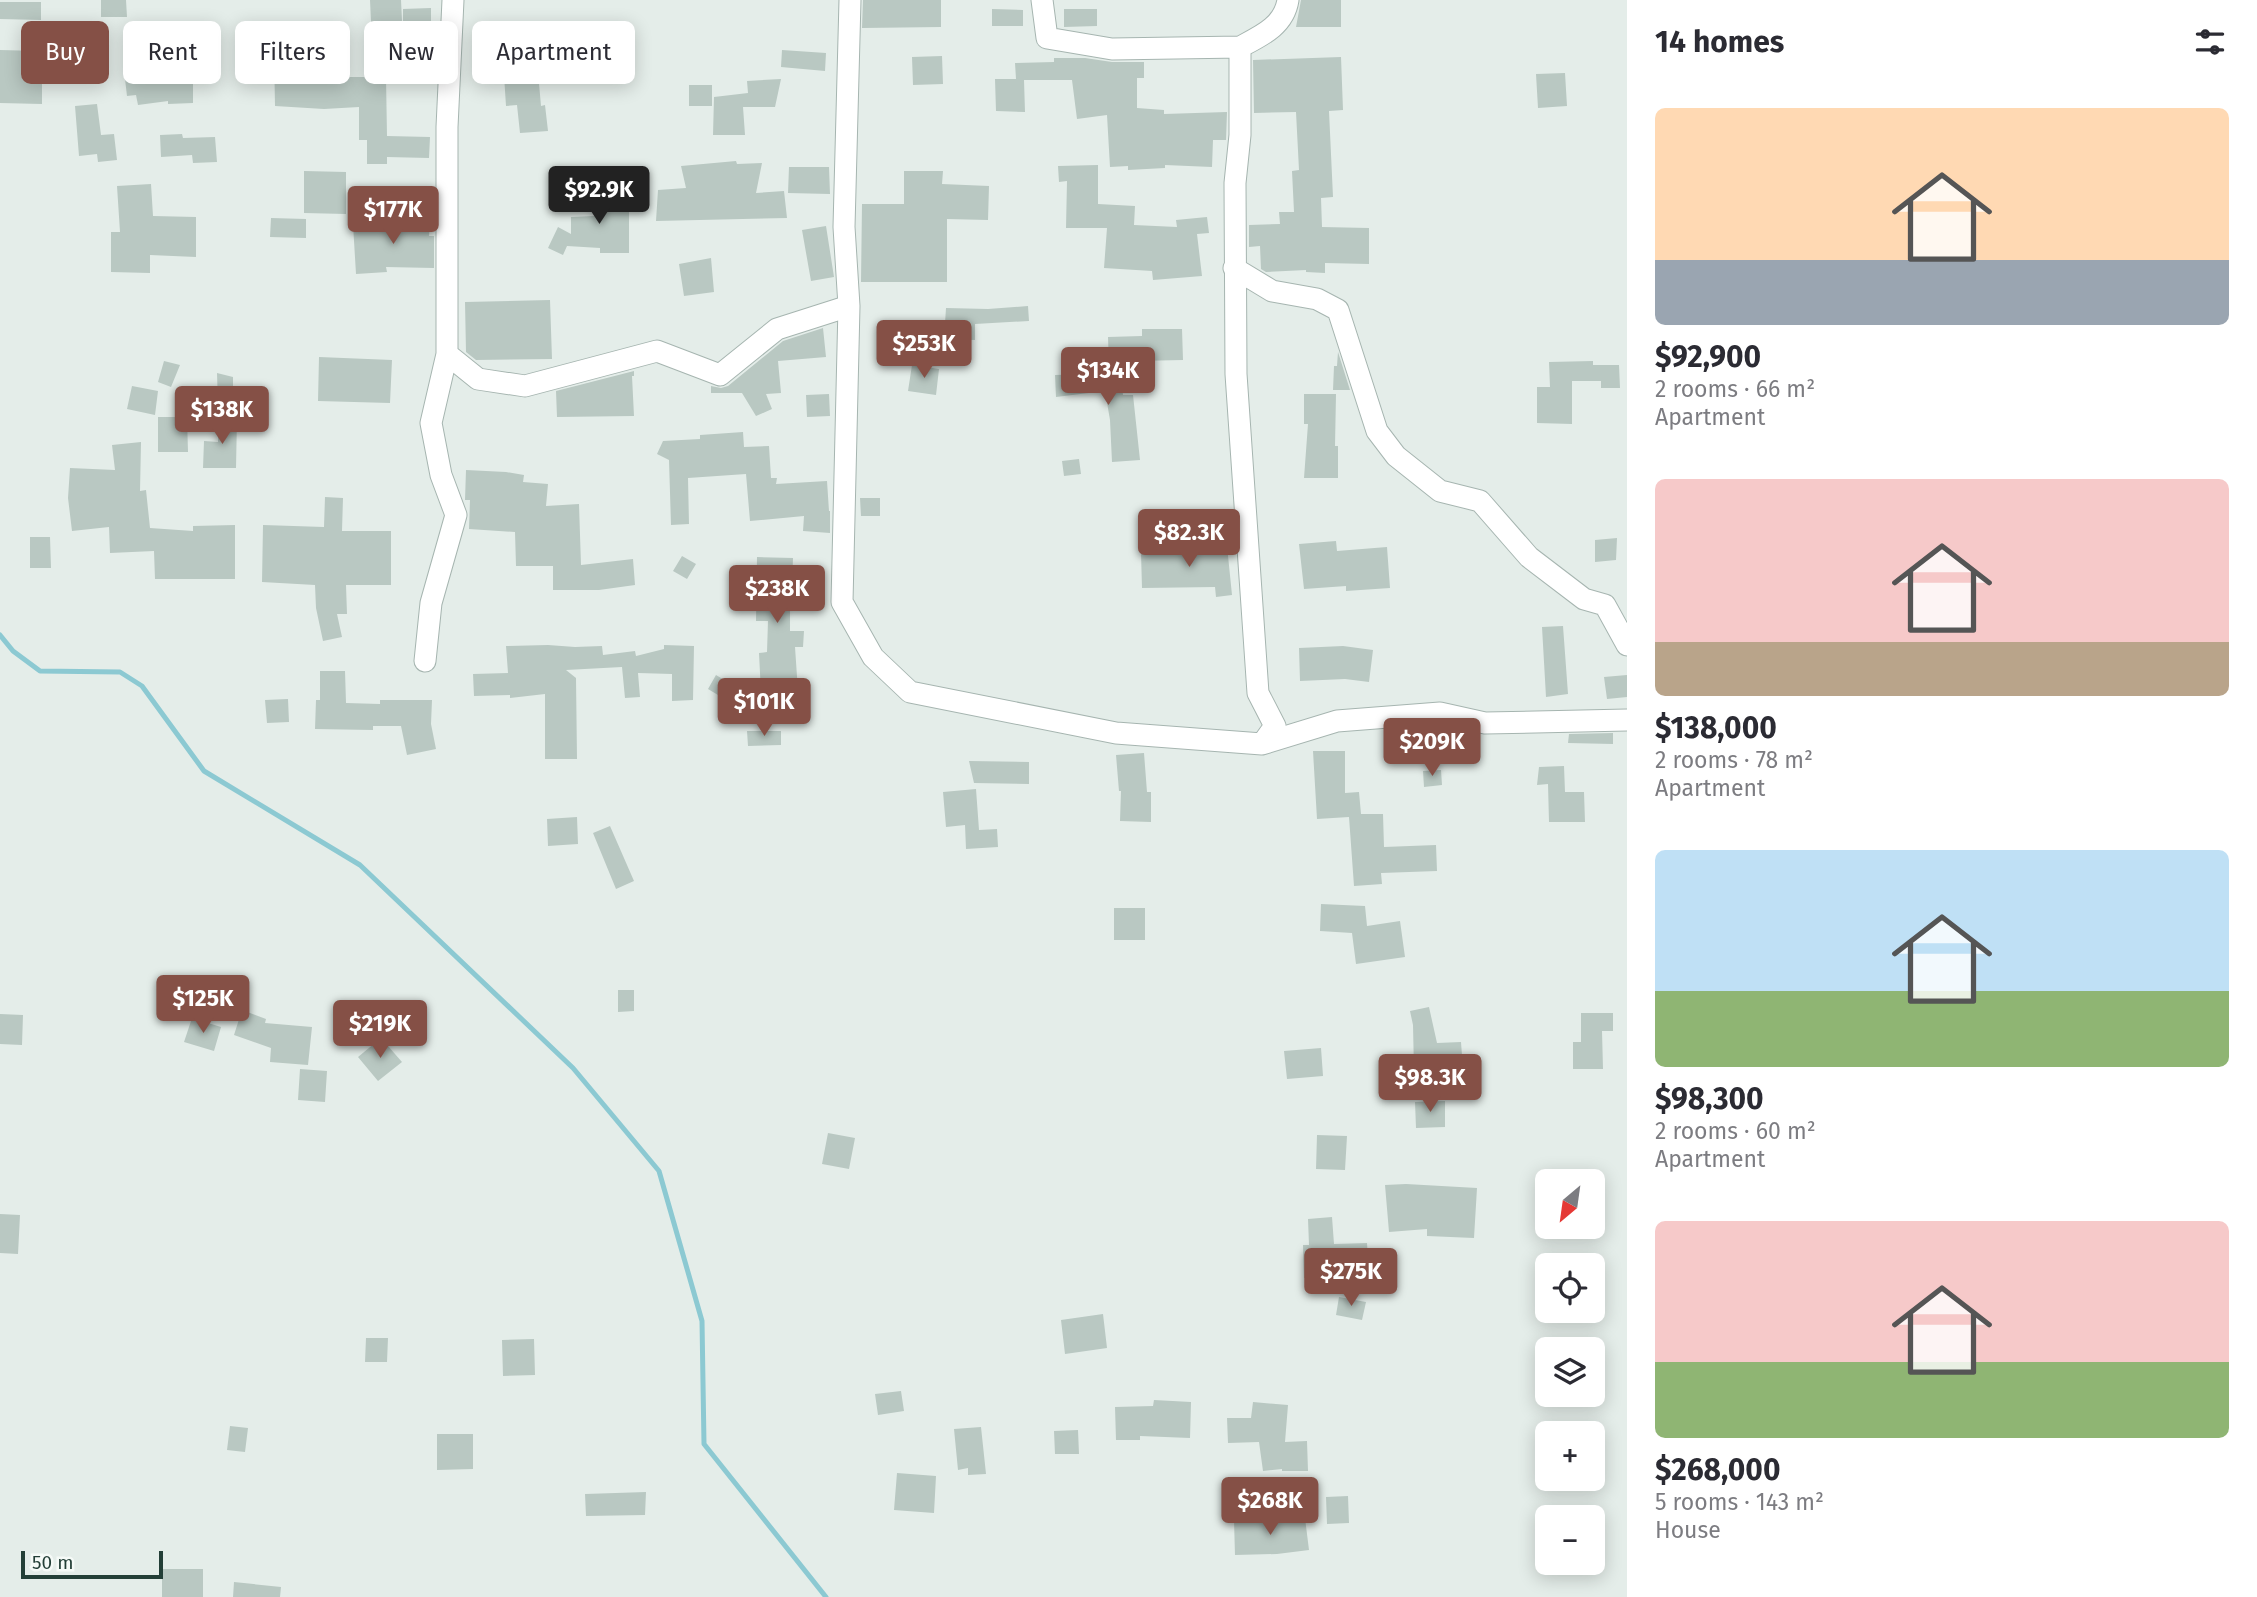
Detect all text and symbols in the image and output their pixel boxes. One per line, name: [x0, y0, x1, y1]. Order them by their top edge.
chip: Buy: [21, 21, 109, 84]
chip: Rent: [123, 21, 221, 84]
chip: Filters: [235, 21, 350, 84]
chip: New: [364, 21, 458, 84]
chip: Apartment: [472, 21, 635, 84]
icon: filters: [2191, 23, 2229, 61]
text: 14 homes: [1655, 24, 1784, 60]
icon: home: [1879, 154, 2005, 280]
pin: $92.9K: [542, 166, 656, 226]
text: $92.9K: [564, 175, 634, 203]
pin: $177K: [344, 187, 442, 246]
text: $177K: [364, 195, 422, 223]
pin: $253K: [875, 320, 973, 380]
text: $253K: [893, 329, 955, 357]
text: $92,900: [1655, 339, 1761, 375]
pin: $134K: [1059, 348, 1157, 407]
text: $134K: [1077, 356, 1139, 384]
text: 2 rooms · 66 m²: [1655, 375, 1815, 403]
pin: $138K: [173, 386, 271, 446]
text: $138K: [191, 395, 253, 423]
text: Apartment: [1655, 403, 1765, 431]
pin: $82.3K: [1132, 510, 1246, 569]
text: $82.3K: [1154, 518, 1224, 546]
icon: home: [1879, 525, 2005, 651]
pin: $238K: [728, 566, 826, 625]
text: $238K: [745, 574, 809, 602]
pin: $101K: [715, 678, 813, 738]
text: $101K: [734, 687, 794, 715]
text: $138,000: [1655, 710, 1777, 746]
pin: $209K: [1383, 718, 1481, 778]
text: $209K: [1400, 727, 1464, 755]
text: 2 rooms · 78 m²: [1655, 746, 1813, 774]
text: Apartment: [1655, 774, 1765, 802]
icon: home: [1879, 896, 2005, 1022]
pin: $125K: [154, 976, 252, 1035]
text: $125K: [172, 984, 234, 1012]
pin: $219K: [331, 1000, 429, 1060]
text: $219K: [349, 1009, 411, 1037]
pin: $98.3K: [1373, 1054, 1487, 1114]
text: $98.3K: [1395, 1063, 1465, 1091]
text: $98,300: [1655, 1081, 1764, 1117]
text: 2 rooms · 60 m²: [1655, 1117, 1816, 1145]
text: Apartment: [1655, 1145, 1765, 1173]
north arrow: [1535, 1169, 1605, 1239]
map controls: [1535, 1169, 1605, 1575]
pin: $275K: [1302, 1248, 1400, 1308]
button: locate: [1535, 1253, 1605, 1323]
text: $275K: [1320, 1257, 1382, 1285]
icon: home: [1879, 1267, 2005, 1393]
button: layers: [1535, 1337, 1605, 1407]
button: +: [1535, 1421, 1605, 1491]
text: $268,000: [1655, 1452, 1780, 1488]
pin: $268K: [1221, 1478, 1319, 1537]
text: $268K: [1237, 1486, 1303, 1514]
text: 5 rooms · 143 m²: [1655, 1488, 1824, 1516]
button: −: [1535, 1505, 1605, 1575]
text: House: [1655, 1516, 1721, 1544]
scale bar: [21, 1548, 163, 1580]
text: 50 m: [32, 1551, 73, 1574]

